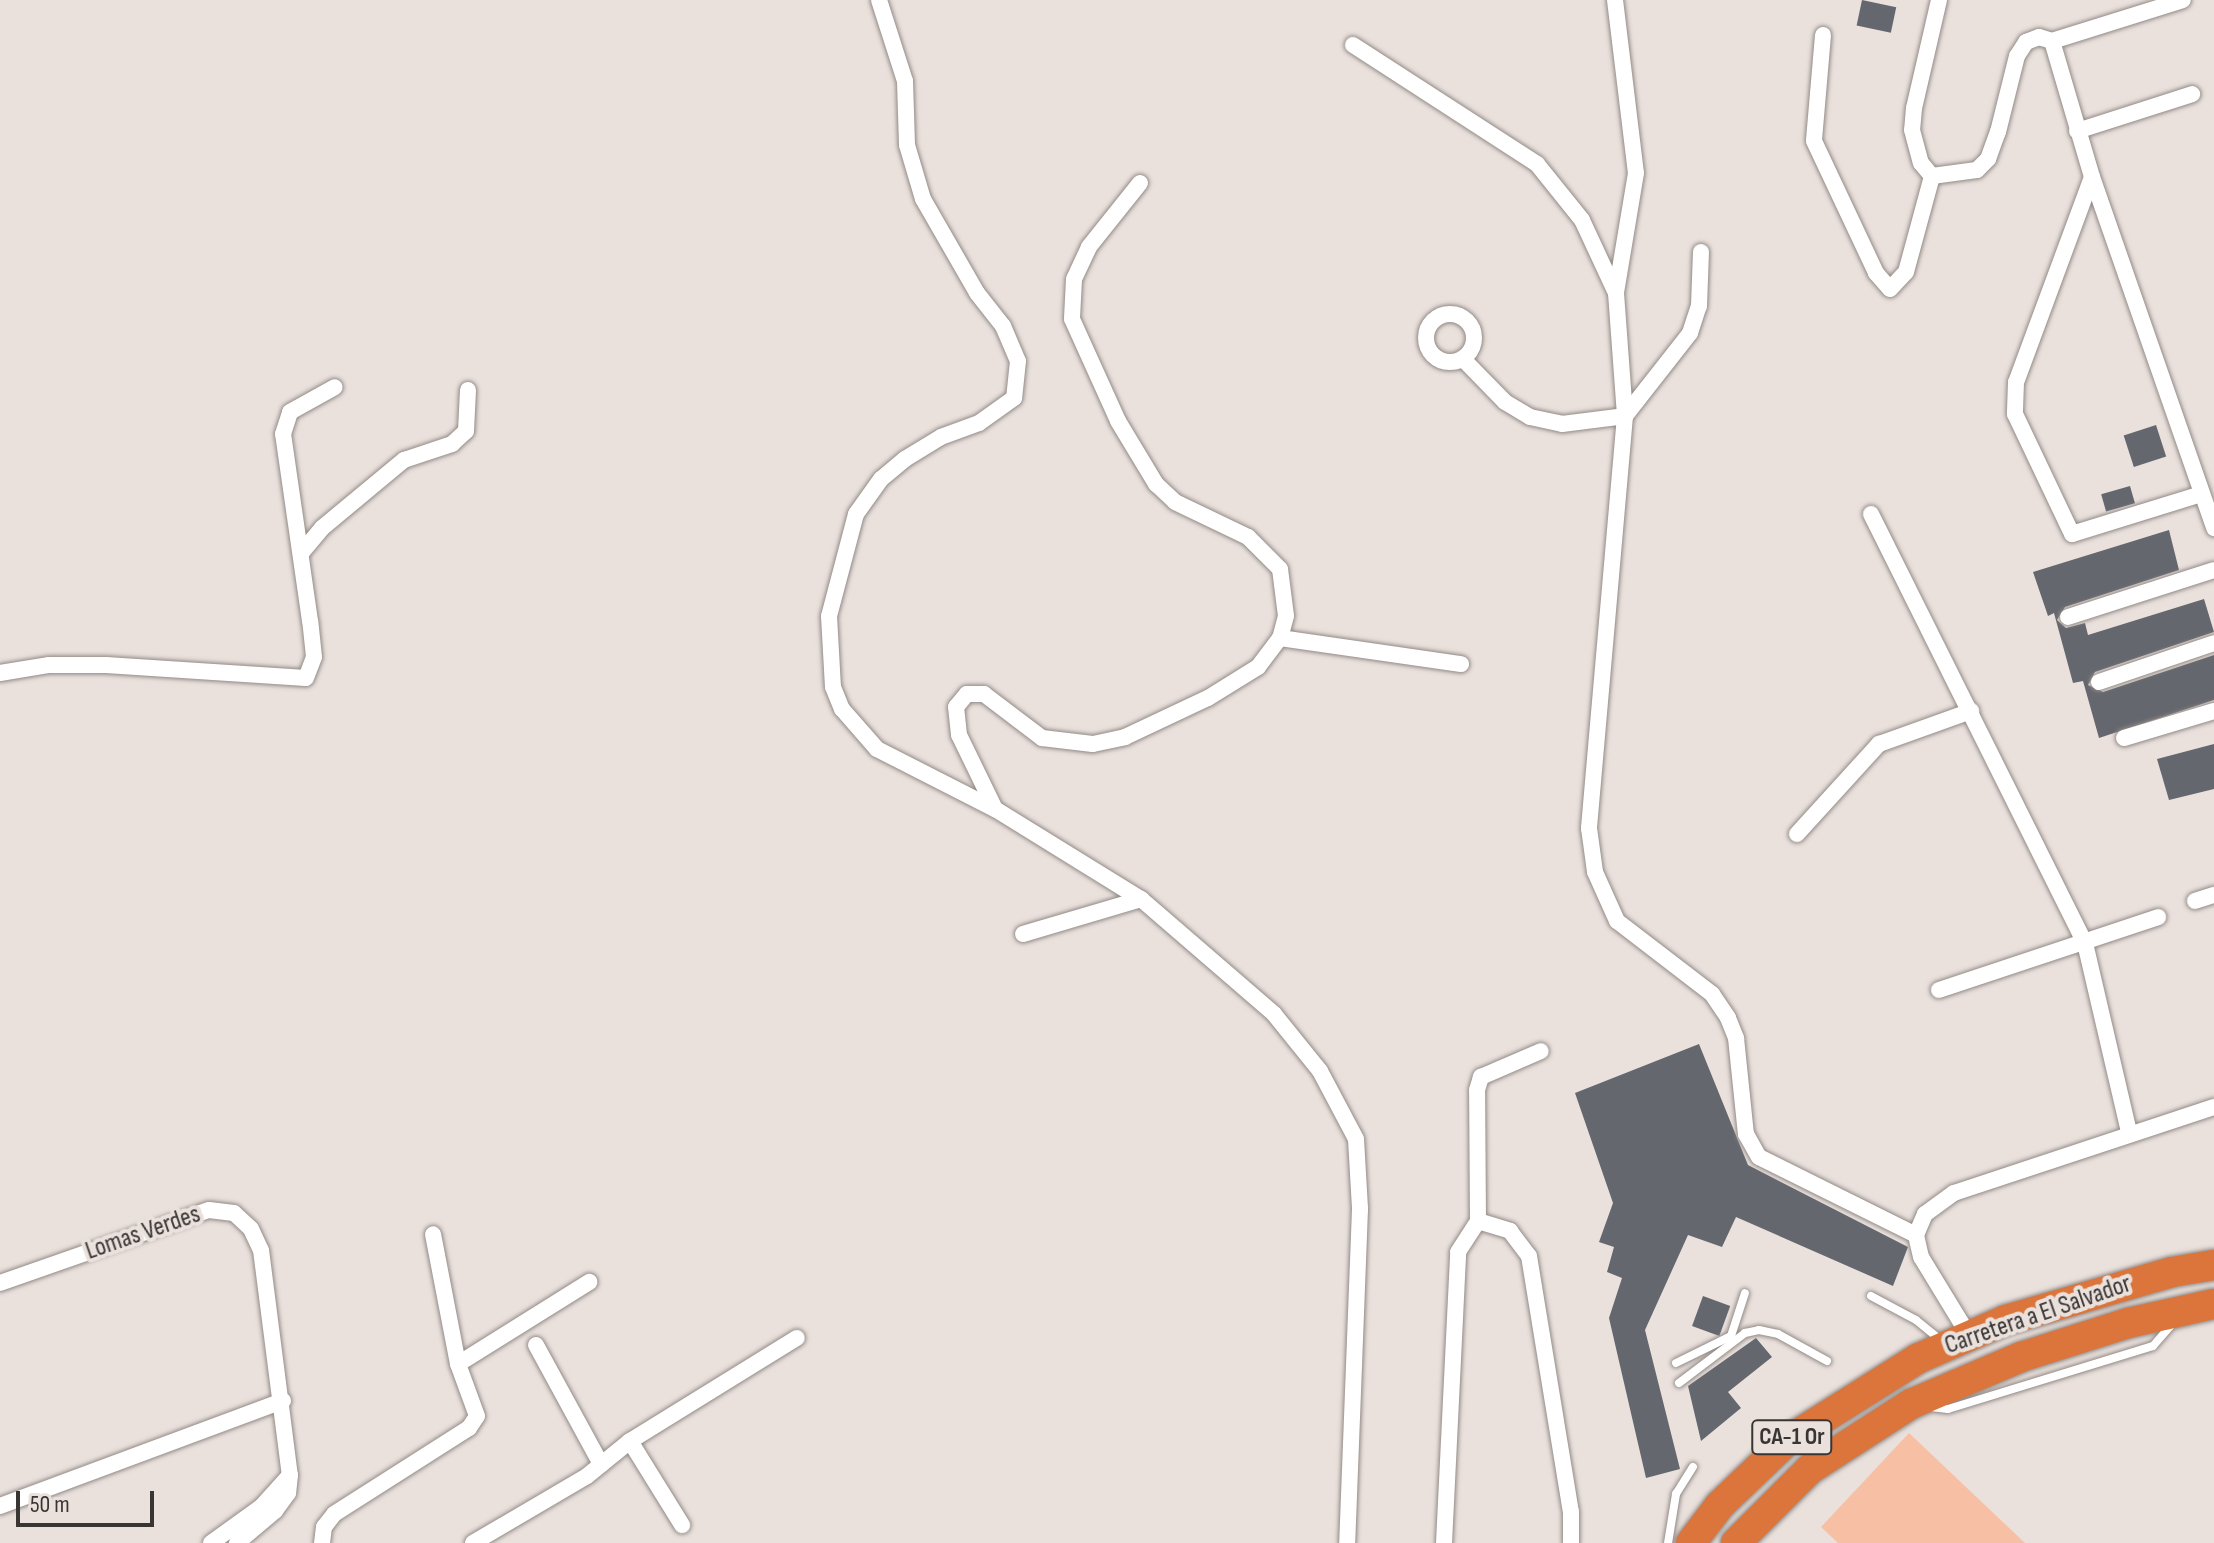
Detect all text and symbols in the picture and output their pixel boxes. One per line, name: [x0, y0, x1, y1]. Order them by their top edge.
street label: Lomas Verdes: [82, 1199, 204, 1267]
street label: Carretera a El Salvador: [1941, 1269, 2135, 1361]
road number: CA-1 Or: [1750, 1417, 1834, 1457]
scale bar: [20, 1475, 158, 1525]
text: 50 m: [30, 1490, 70, 1519]

